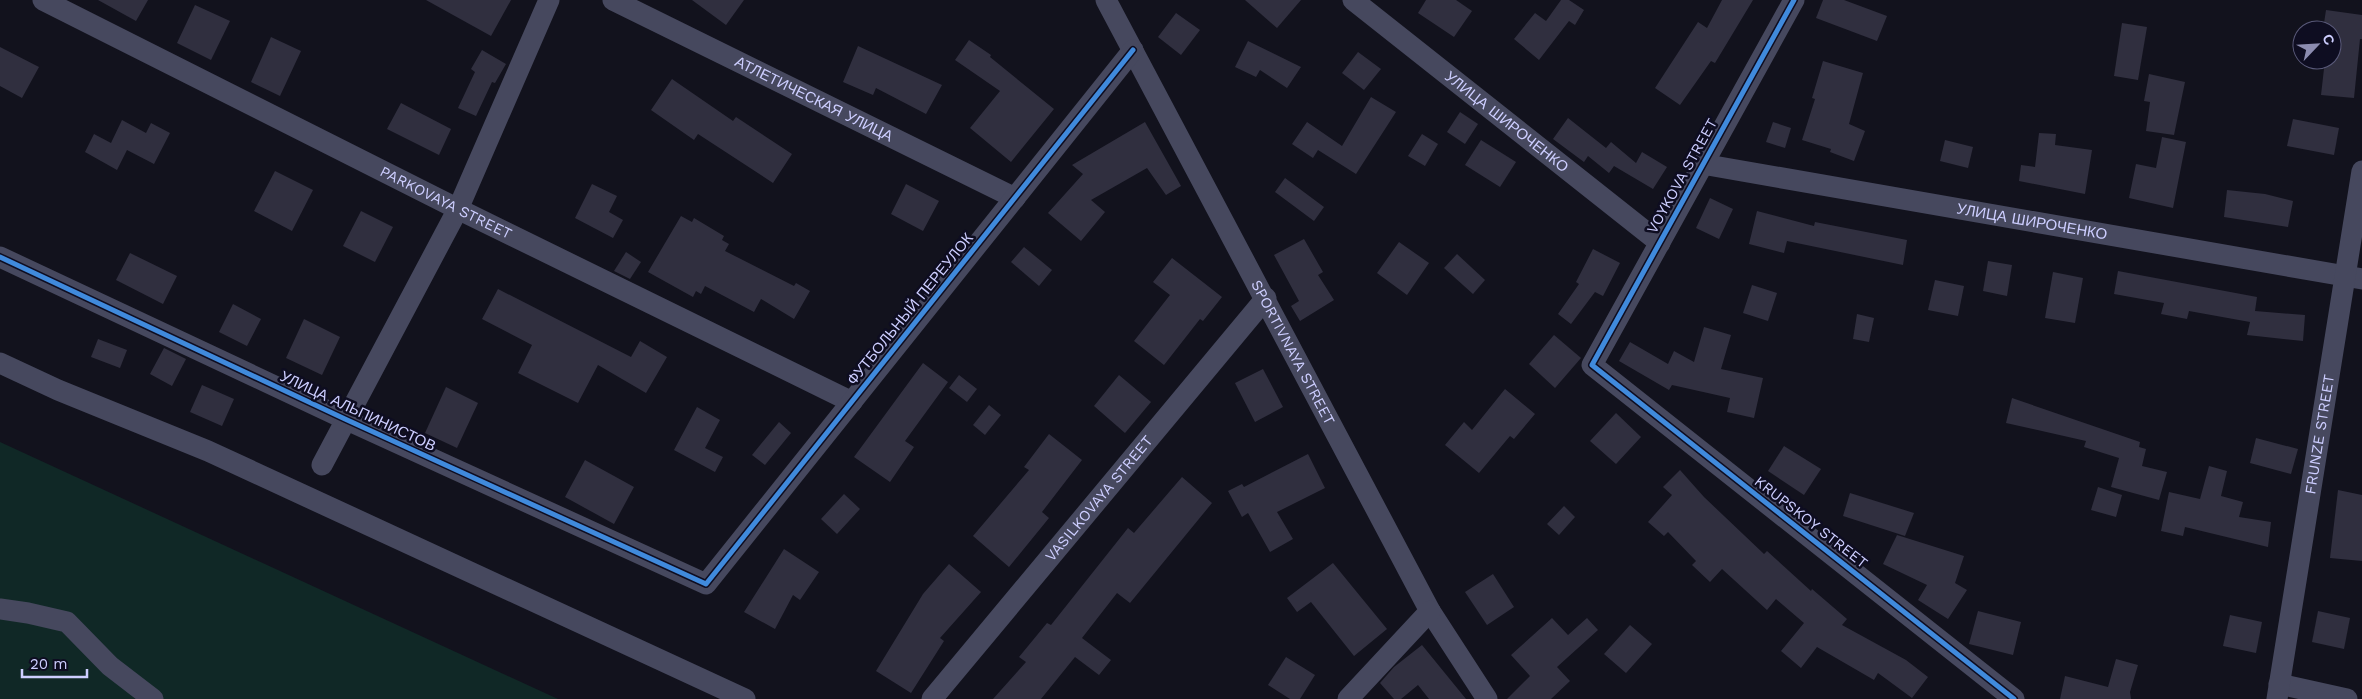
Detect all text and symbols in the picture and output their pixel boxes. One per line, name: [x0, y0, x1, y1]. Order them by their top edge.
north arrow: [2292, 20, 2342, 70]
text: С: [2319, 32, 2338, 47]
street label: АТЛЕТИЧЕСКАЯ УЛИЦА: [732, 52, 896, 145]
street label: УЛИЦА ШИРОЧЕНКО: [1441, 67, 1572, 176]
street label: VOYKOVA STREET: [1643, 115, 1721, 237]
street label: PARKOVAYA STREET: [377, 162, 515, 243]
street label: УЛИЦА ШИРОЧЕНКО: [1955, 200, 2109, 243]
street label: ФУТБОЛЬНЫЙ ПЕРЕУЛОК: [843, 229, 977, 389]
street label: SPORTIVNAYA STREET: [1247, 277, 1339, 428]
street label: УЛИЦА АЛЬПИНИСТОВ: [277, 367, 439, 455]
street label: FRUNZE STREET: [2301, 373, 2338, 496]
street label: VASILKOVAYA STREET: [1041, 432, 1157, 565]
street label: KRUPSKOY STREET: [1751, 472, 1871, 572]
scale bar: [22, 646, 88, 678]
text: 20 m: [30, 655, 68, 673]

